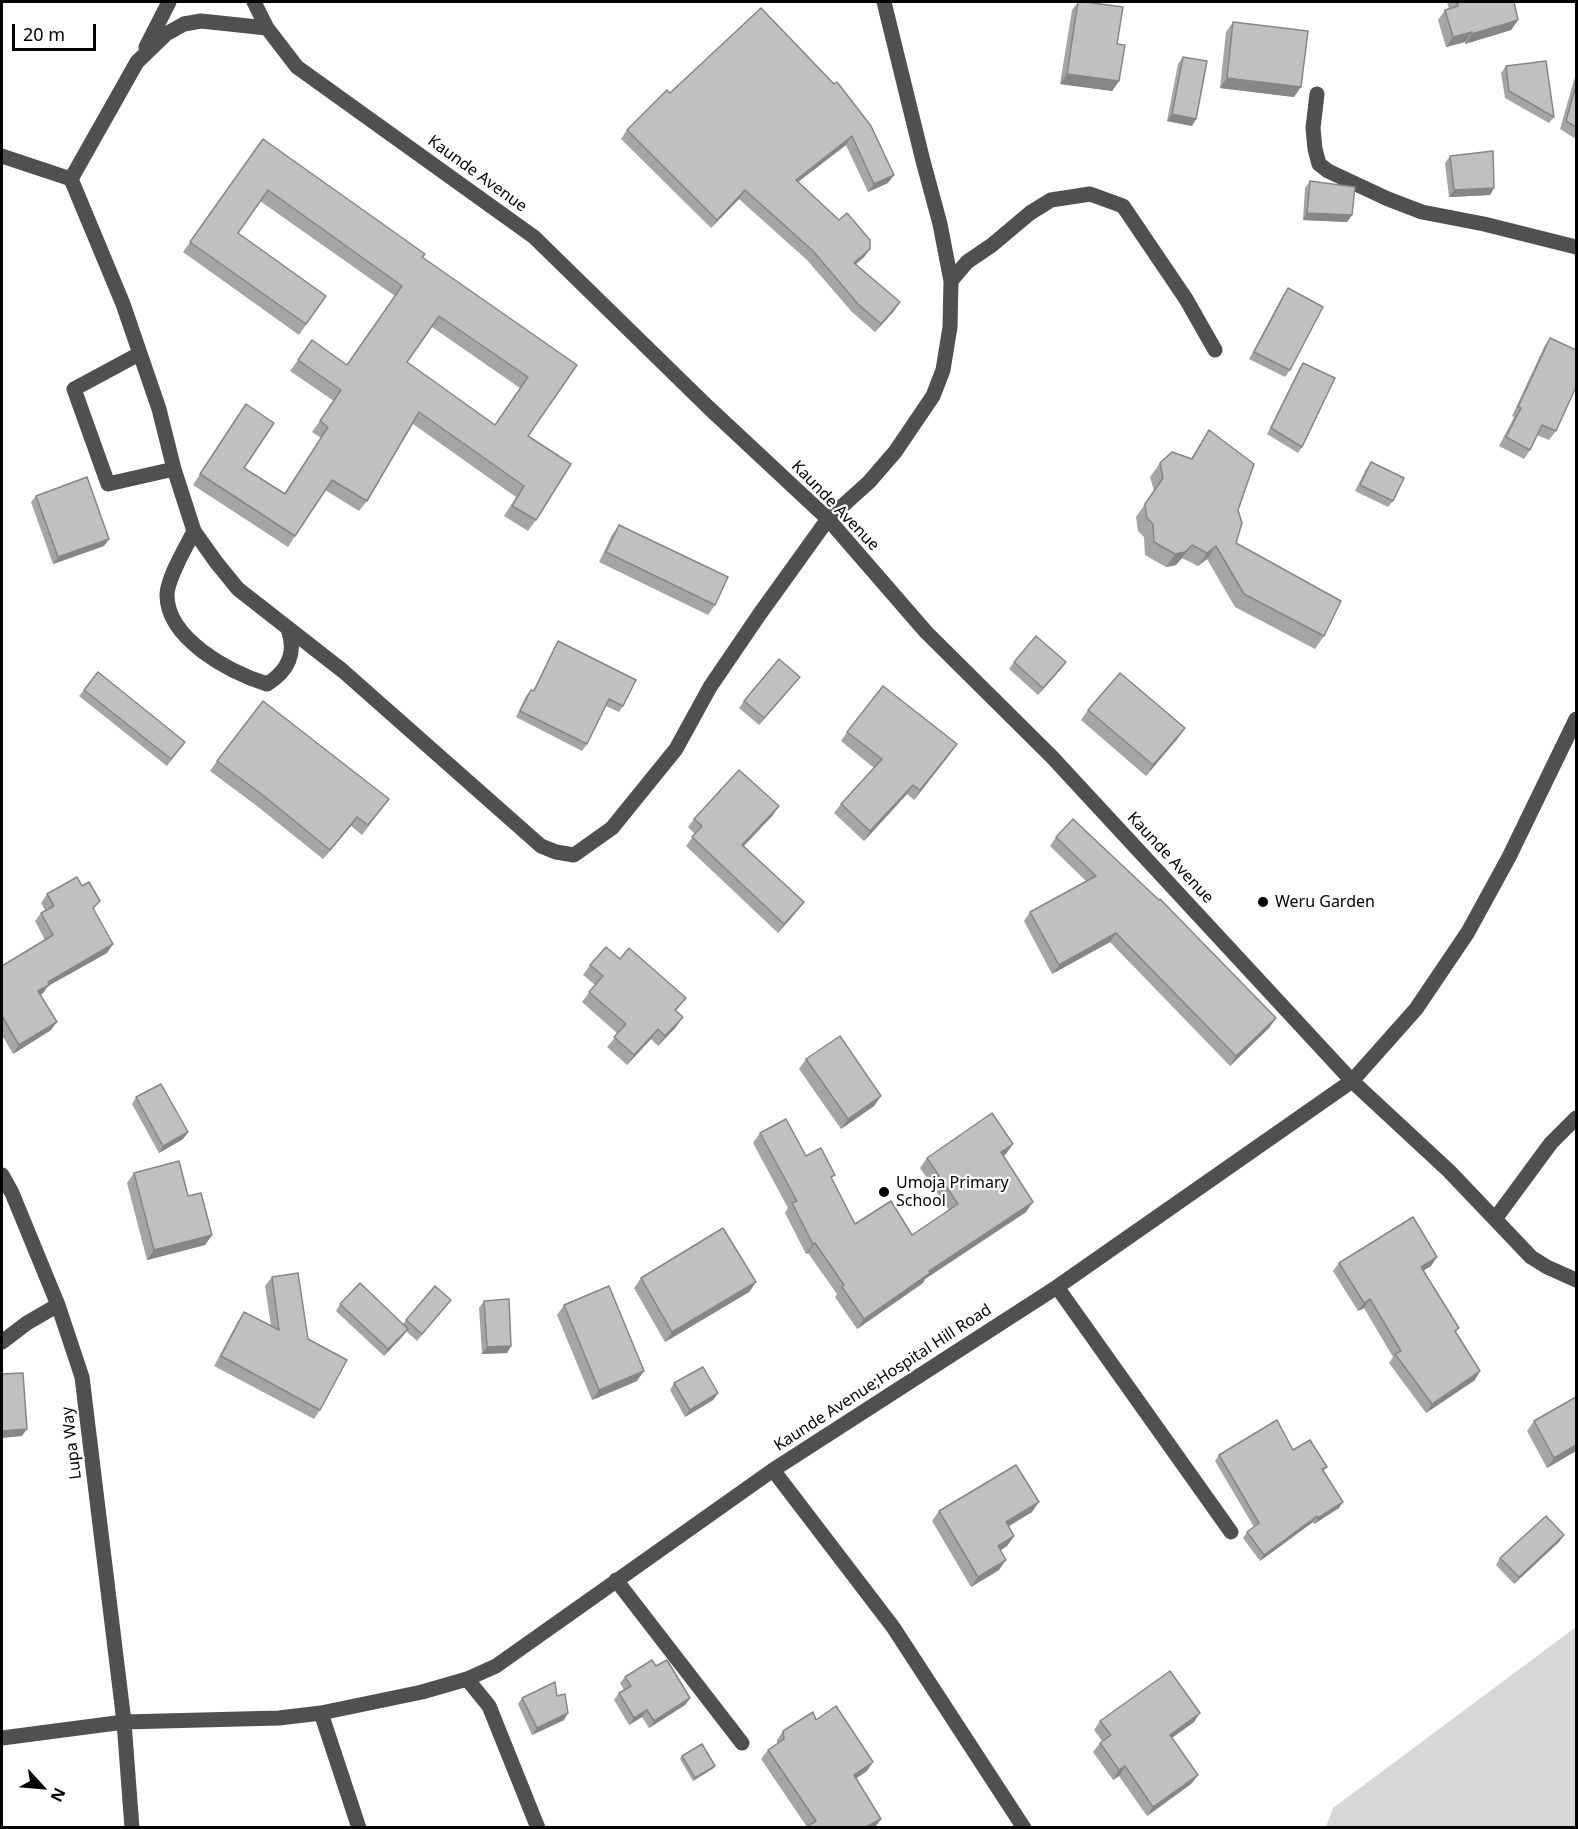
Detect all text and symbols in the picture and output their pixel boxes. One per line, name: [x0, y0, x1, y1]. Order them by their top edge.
scale bar: [15, 12, 99, 50]
text: 20 m: [23, 22, 65, 46]
street label: Kaunde Avenue: [424, 132, 530, 216]
street label: Kaunde Avenue: [787, 457, 883, 555]
street label: Kaunde Avenue: [1123, 808, 1217, 908]
place label: Weru Garden: [1275, 892, 1375, 912]
marker: Weru Garden: [1256, 895, 1270, 909]
place label: Umoja Primary School: [896, 1173, 1009, 1211]
marker: Umoja Primary School: [877, 1185, 891, 1199]
street label: Kaunde Avenue;Hospital Hill Road: [771, 1300, 995, 1456]
street label: Lupa Way: [58, 1406, 86, 1480]
north arrow: [12, 1757, 72, 1817]
text: N: [45, 1784, 71, 1806]

